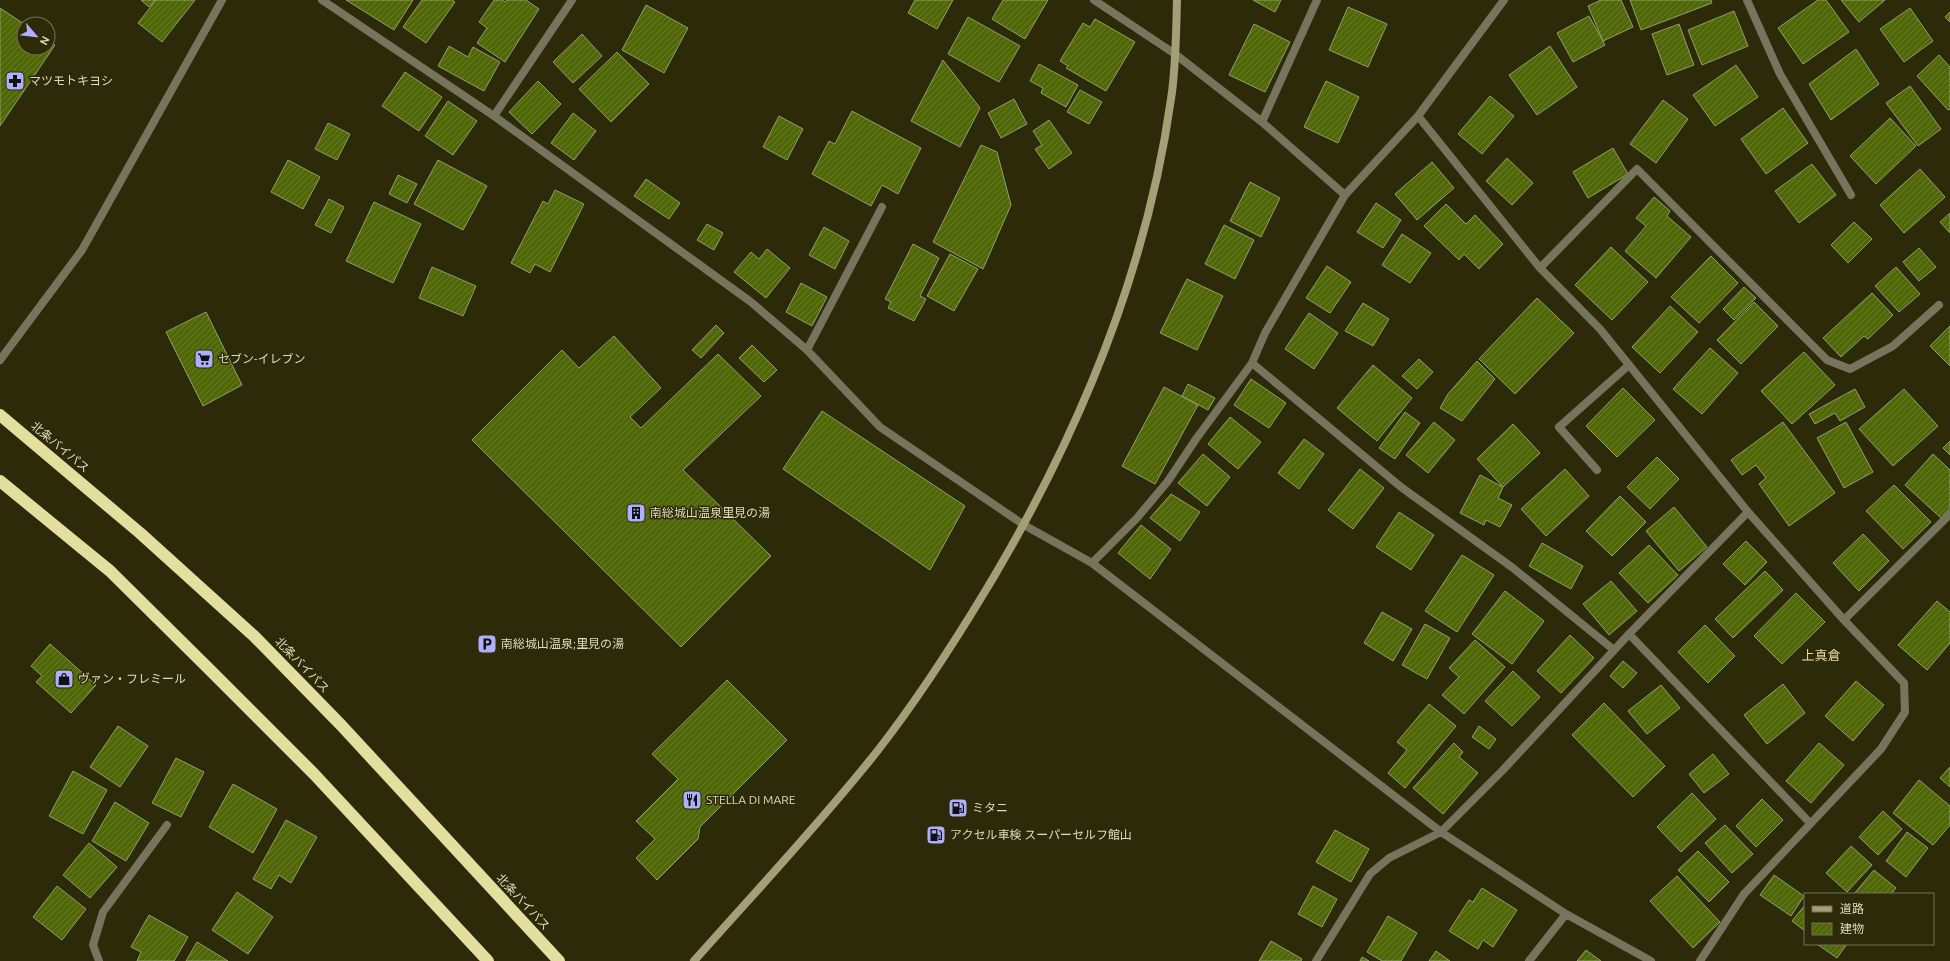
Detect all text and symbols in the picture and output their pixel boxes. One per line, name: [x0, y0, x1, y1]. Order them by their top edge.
north arrow: [16, 16, 56, 56]
text: N: [38, 34, 52, 47]
pharmacy icon: マツモトキヨシ: [4, 70, 26, 92]
place label: マツモトキヨシ: [29, 74, 113, 87]
supermarket icon: セブン-イレブン: [193, 348, 215, 370]
place label: セブン-イレブン: [218, 352, 305, 365]
street label: 北条バイパス: [29, 419, 92, 475]
building icon: 南総城山温泉里見の湯: [625, 502, 647, 524]
place label: 南総城山温泉里見の湯: [650, 506, 770, 519]
parking icon: 南総城山温泉;里見の湯: [476, 633, 498, 655]
street label: 北条バイパス: [273, 634, 332, 695]
place label: 南総城山温泉;里見の湯: [501, 637, 624, 650]
district label: 上真倉: [1801, 648, 1841, 662]
shop icon: ヴァン・フレミール: [53, 668, 75, 690]
place label: ヴァン・フレミール: [78, 672, 186, 685]
restaurant icon: STELLA DI MARE: [681, 789, 703, 811]
place label: STELLA DI MARE: [706, 793, 796, 806]
fuel station icon: ミタニ: [947, 797, 969, 819]
place label: ミタニ: [972, 801, 1008, 814]
fuel station icon: アクセル車検 スーパーセルフ館山: [925, 824, 947, 846]
place label: アクセル車検 スーパーセルフ館山: [950, 828, 1132, 841]
street label: 北条バイパス: [494, 871, 553, 932]
legend: [1804, 893, 1934, 945]
text: 道路: [1840, 902, 1864, 915]
text: 建物: [1840, 922, 1864, 935]

